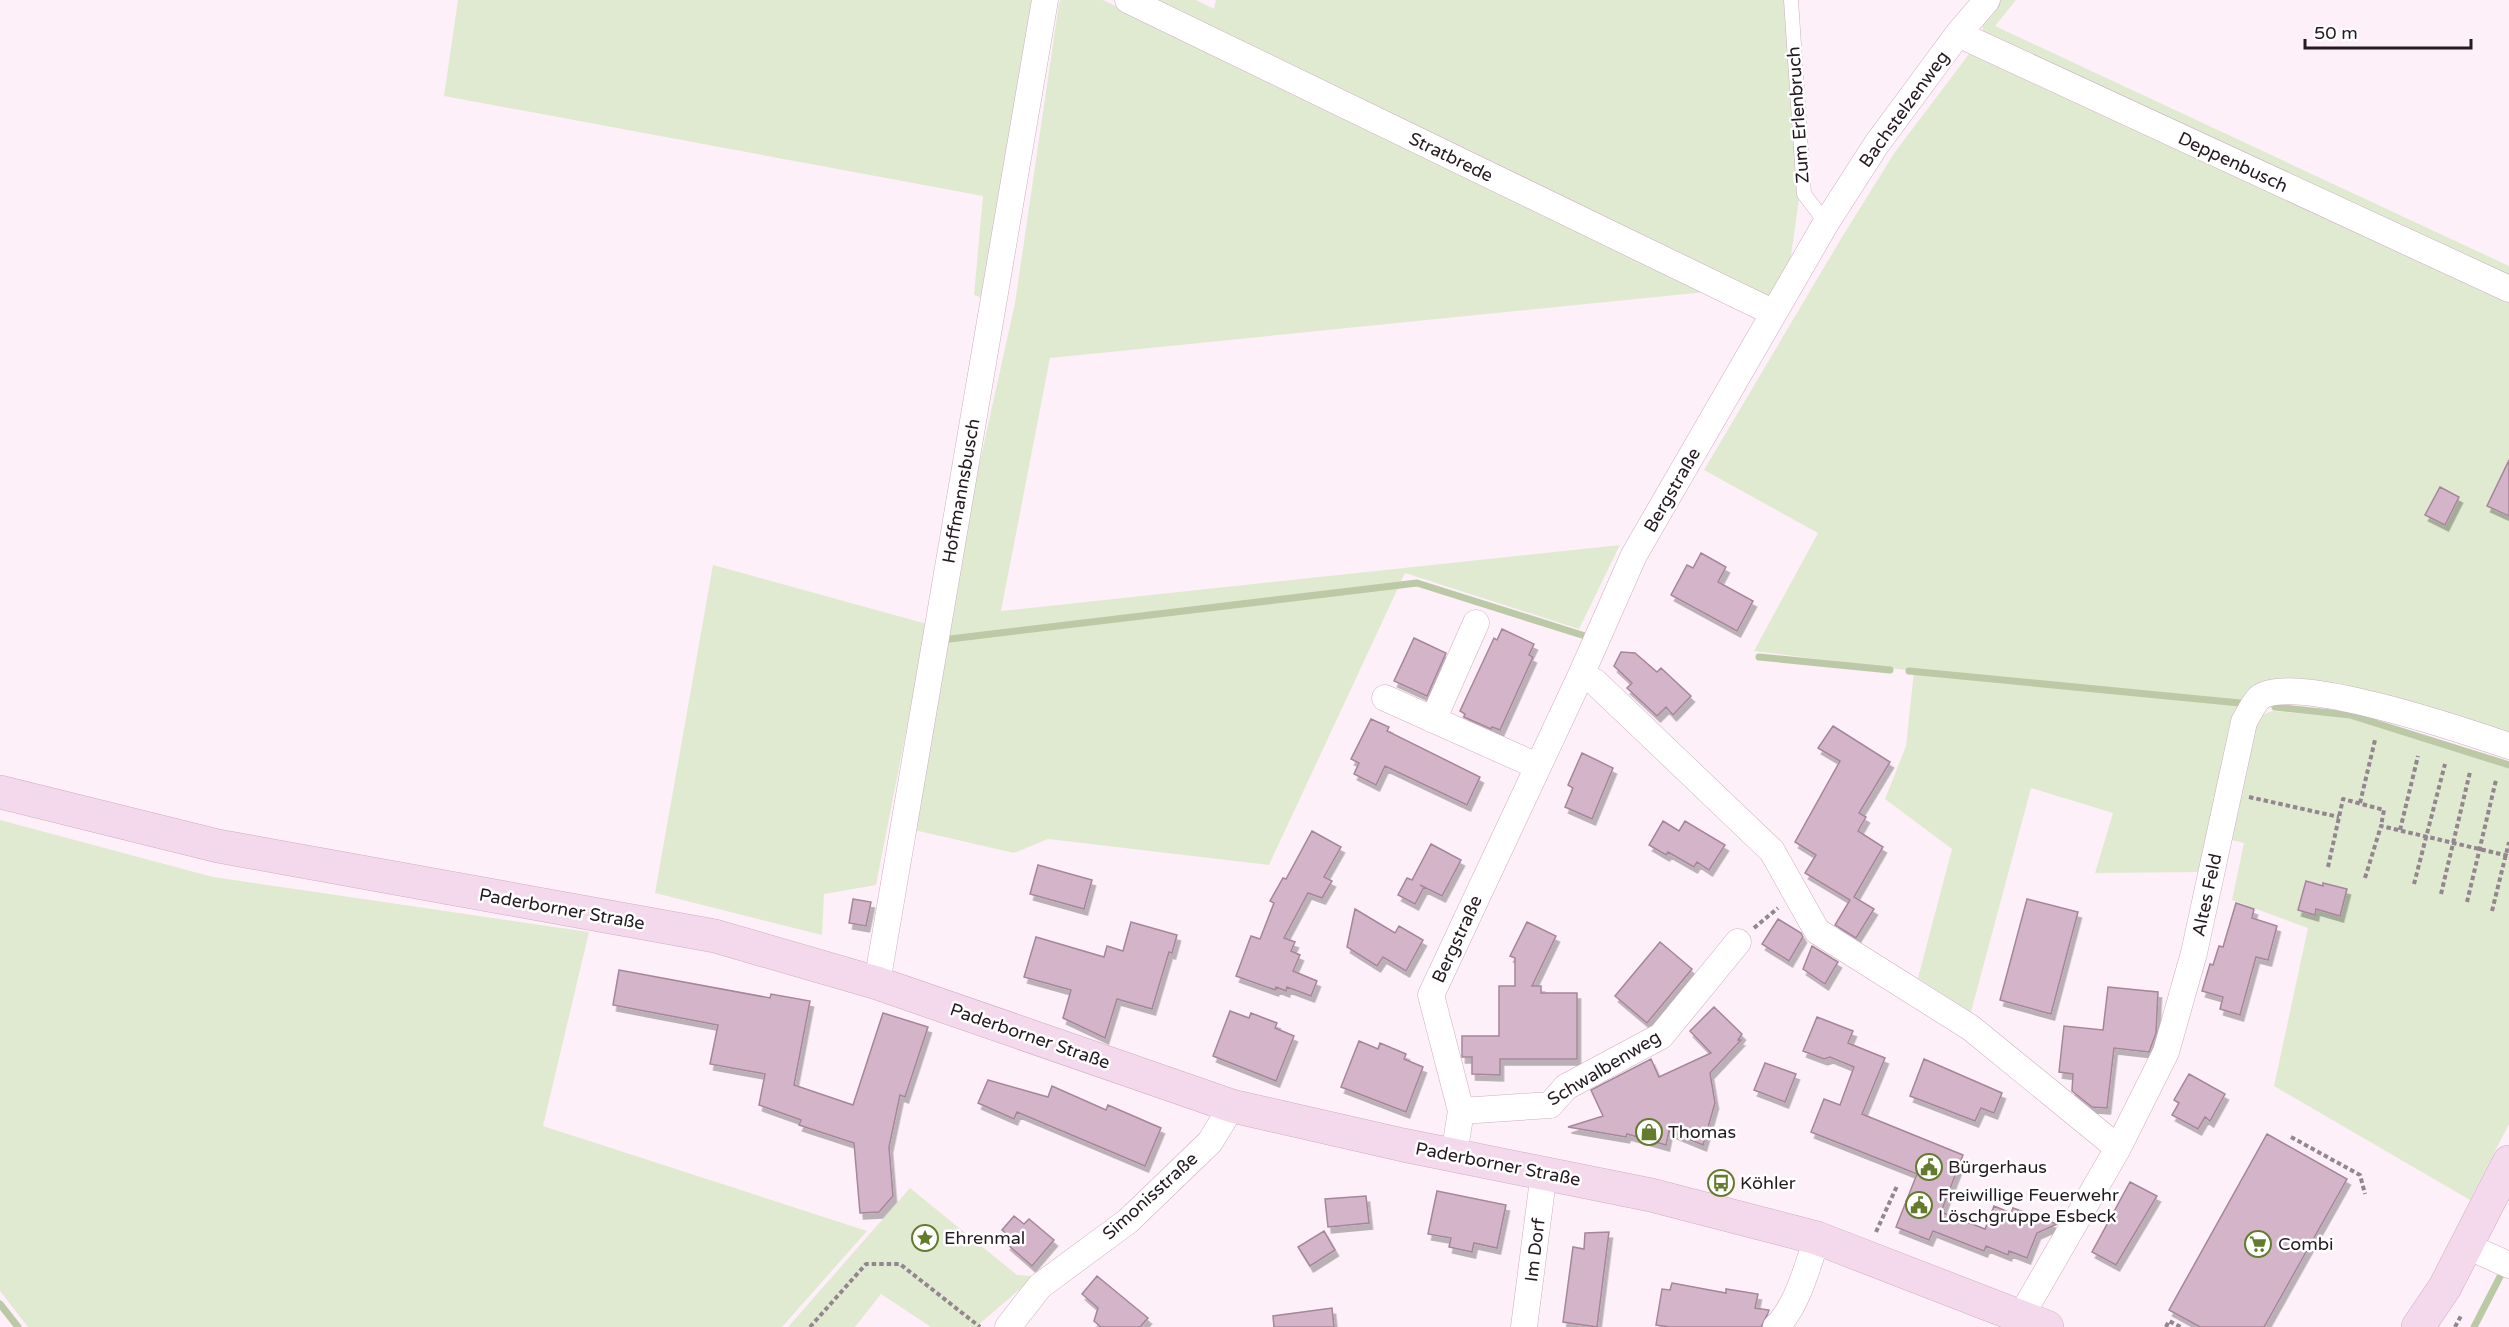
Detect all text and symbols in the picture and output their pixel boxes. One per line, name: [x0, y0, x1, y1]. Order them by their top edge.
scale bar: [2305, 12, 2472, 50]
text: 50 m: [2314, 22, 2358, 44]
street label: Zum Erlenbruch: [1782, 46, 1814, 184]
street label: Bachstelzenweg: [1854, 46, 1954, 172]
street label: Stratbrede: [1405, 127, 1497, 187]
street label: Deppenbusch: [2175, 127, 2291, 197]
street label: Hoffmannsbusch: [937, 417, 985, 565]
street label: Bergstraße: [1639, 444, 1705, 536]
street label: Altes Feld: [2187, 851, 2227, 939]
street label: Paderborner Straße: [477, 884, 647, 934]
street label: Bergstraße: [1427, 892, 1487, 986]
street label: Paderborner Straße: [947, 998, 1113, 1074]
street label: Schwalbenweg: [1543, 1026, 1665, 1110]
shop icon: Thomas: [1634, 1117, 1664, 1147]
place label: Thomas: [1668, 1121, 1736, 1143]
street label: Paderborner Straße: [1414, 1137, 1582, 1191]
street label: Simonisstraße: [1098, 1147, 1202, 1245]
public building icon: Bürgerhaus: [1914, 1152, 1944, 1182]
place label: Bürgerhaus: [1948, 1156, 2047, 1178]
bus stop icon: Köhler: [1706, 1168, 1736, 1198]
place label: Köhler: [1740, 1172, 1796, 1194]
place label: Freiwillige Feuerwehr Löschgruppe Esbeck: [1938, 1184, 2119, 1227]
public building icon: Freiwillige Feuerwehr Löschgruppe Esbeck: [1904, 1190, 1934, 1220]
street label: Im Dorf: [1520, 1217, 1550, 1283]
place icon: Ehrenmal: [910, 1223, 940, 1253]
place label: Ehrenmal: [944, 1227, 1025, 1249]
supermarket icon: Combi: [2243, 1229, 2273, 1259]
place label: Combi: [2278, 1233, 2334, 1255]

